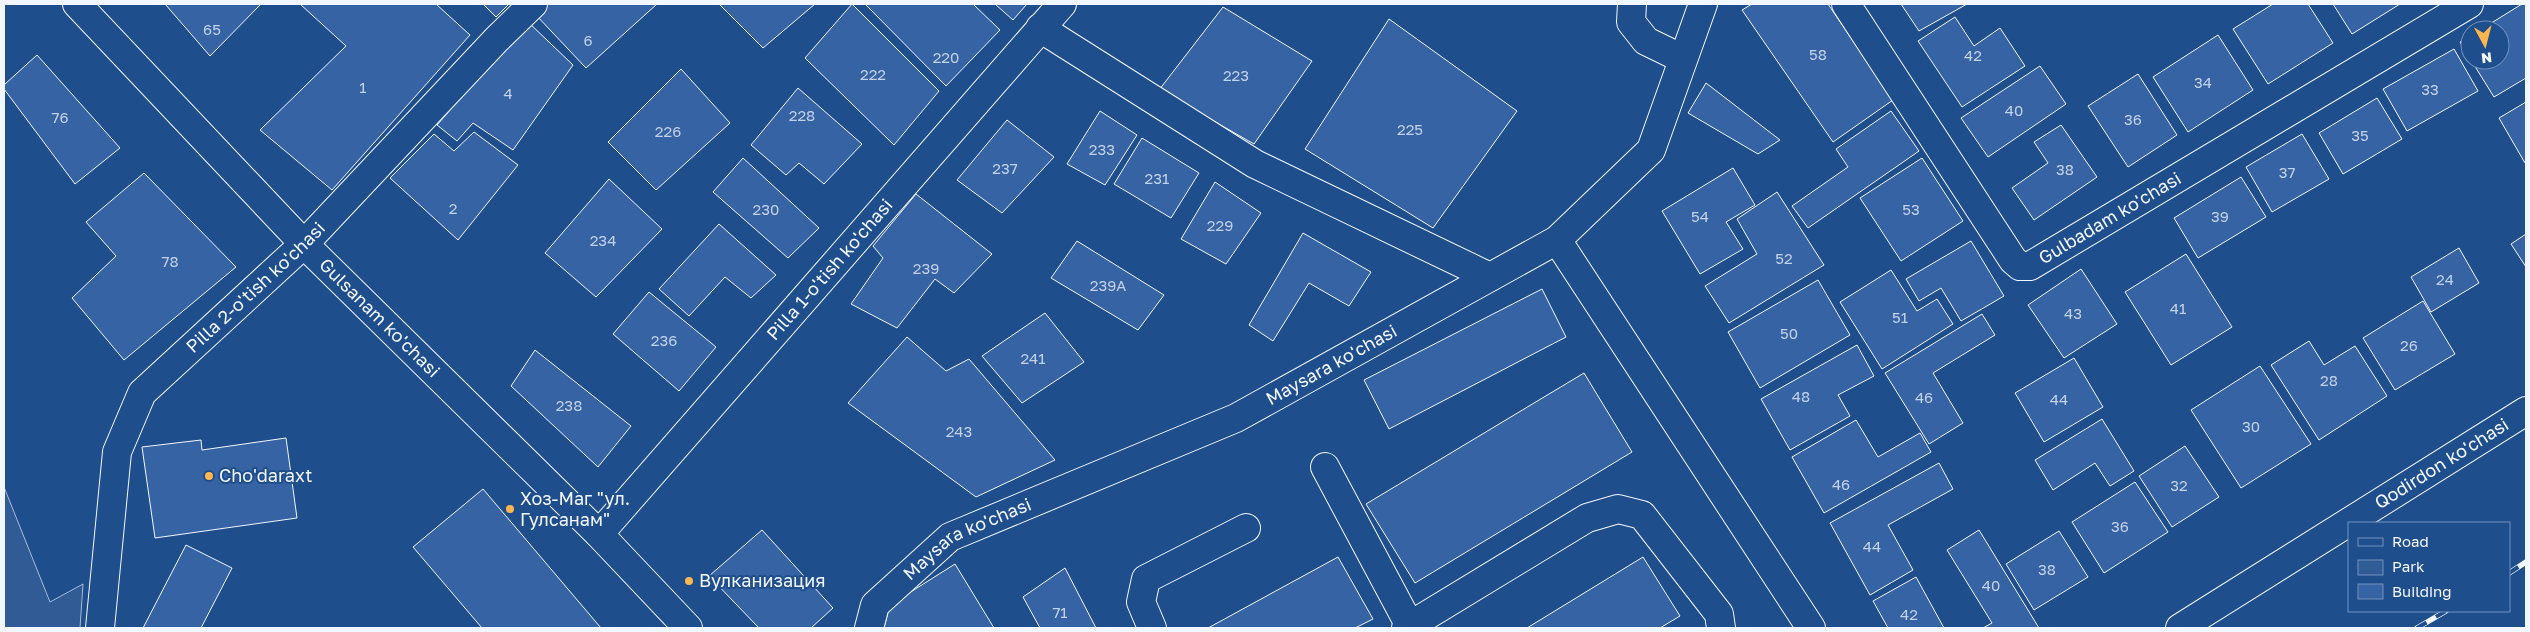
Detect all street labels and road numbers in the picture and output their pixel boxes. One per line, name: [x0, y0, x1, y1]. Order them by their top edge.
street label: Gulbadam ko'chasi: [2034, 166, 2185, 268]
street label: Pilla 1-o'tish ko'chasi: [762, 194, 897, 344]
street label: Pilla 2-o'tish ko'chasi: [181, 217, 329, 357]
street label: Gulsanam ko'chasi: [315, 253, 445, 381]
street label: Maysara ko'chasi: [1262, 319, 1400, 409]
street label: Qodirdon ko'chasi: [2370, 413, 2512, 513]
street label: Maysara ko'chasi: [898, 492, 1034, 584]

